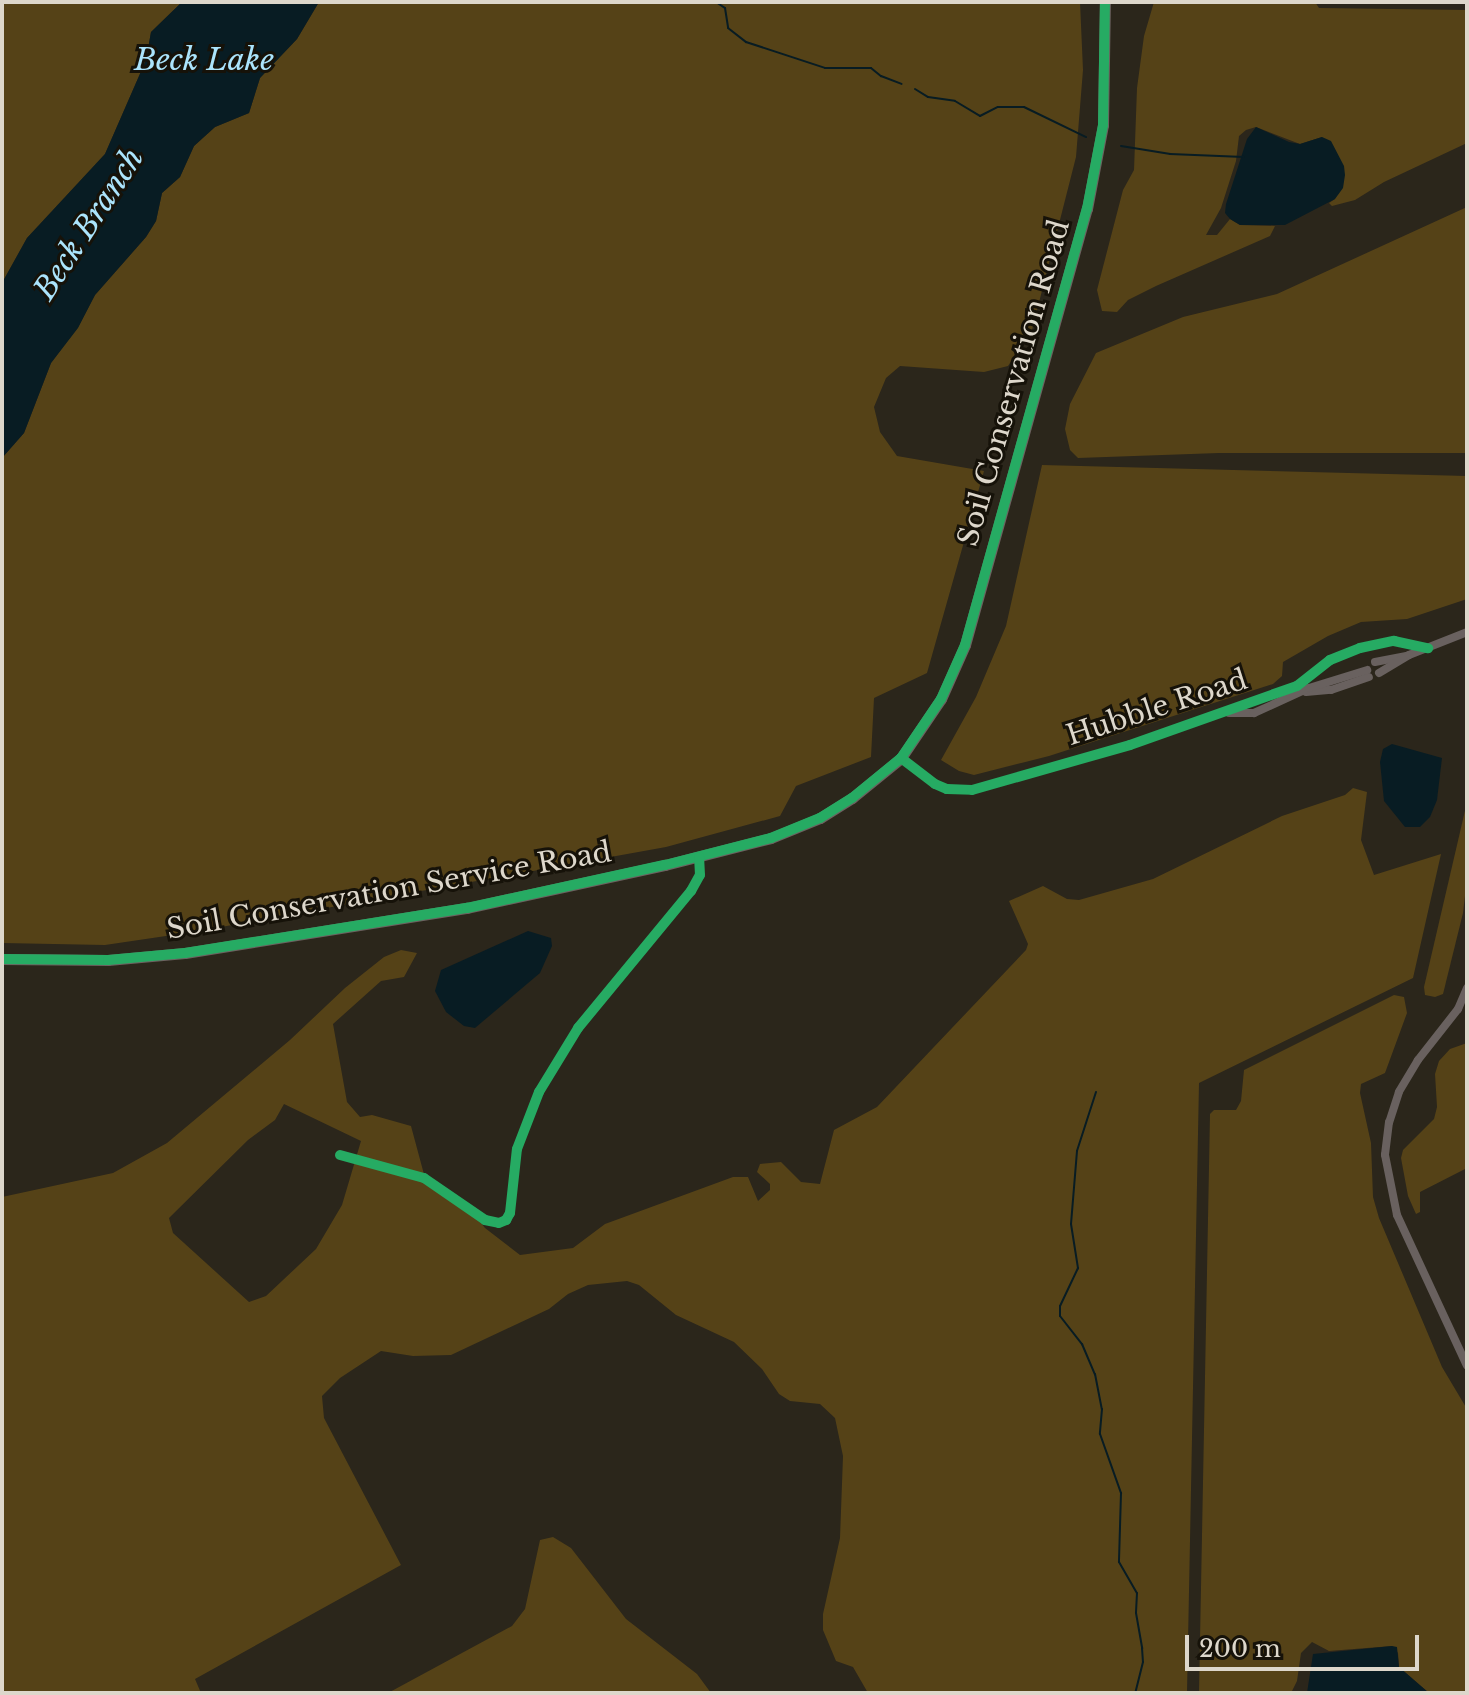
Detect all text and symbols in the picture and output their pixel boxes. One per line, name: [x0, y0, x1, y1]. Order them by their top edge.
water label: Beck Lake: [134, 42, 274, 78]
water label: Beck Branch: [27, 141, 151, 307]
street label: Soil Conservation Road: [951, 216, 1077, 550]
street label: Hubble Road: [1062, 663, 1252, 753]
street label: Soil Conservation Service Road: [164, 835, 614, 947]
scale bar: [1189, 1619, 1423, 1669]
text: 200 m: [1199, 1634, 1281, 1663]

